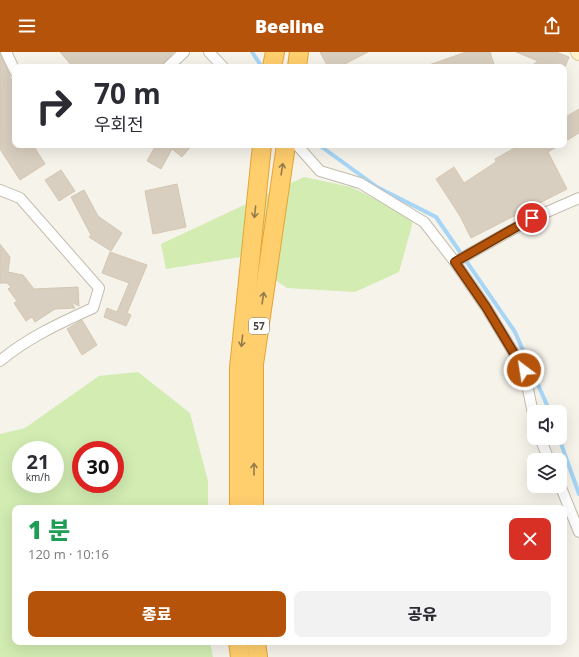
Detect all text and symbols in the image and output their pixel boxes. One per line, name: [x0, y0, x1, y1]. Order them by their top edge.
text: Beeline: [255, 14, 324, 38]
icon: menu: [16, 15, 38, 37]
icon: share: [541, 15, 563, 37]
text: 70 m: [94, 74, 161, 112]
icon: right: [28, 80, 80, 132]
text: 우회전: [94, 112, 144, 136]
one-way arrow: [278, 163, 286, 176]
pin: [515, 201, 549, 235]
one-way arrow: [251, 205, 259, 218]
icon: arrive: [521, 207, 543, 229]
one-way arrow: [259, 292, 267, 305]
road number: 57: [249, 318, 269, 334]
one-way arrow: [238, 334, 246, 347]
position arrow: [503, 349, 545, 391]
map controls: [527, 405, 567, 493]
button: sound: [527, 405, 567, 445]
speed limit sign: 30: [72, 441, 124, 493]
text: 21: [27, 448, 49, 475]
button: layers: [527, 453, 567, 493]
one-way arrow: [250, 463, 258, 476]
text: km/h: [26, 470, 50, 484]
text: 1 분: [28, 513, 70, 546]
button: close: [509, 518, 551, 560]
text: 120 m · 10:16: [28, 545, 109, 563]
button: 종료: [28, 591, 286, 637]
button: 공유: [294, 591, 551, 637]

